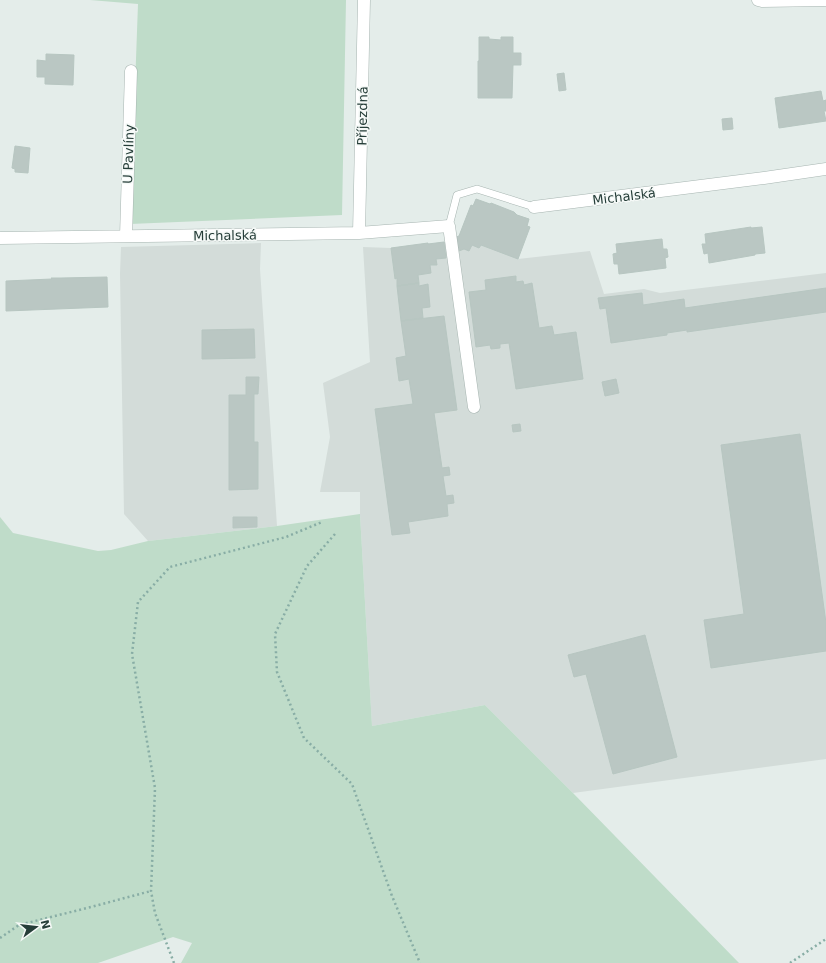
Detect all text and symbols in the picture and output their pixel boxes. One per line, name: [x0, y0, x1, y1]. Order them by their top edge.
street label: Příjezdná: [354, 86, 371, 146]
street label: U Pavlíny: [120, 124, 137, 184]
street label: Michalská: [591, 185, 657, 208]
street label: Michalská: [193, 227, 257, 244]
north arrow: [16, 907, 56, 947]
text: N: [38, 918, 53, 931]

